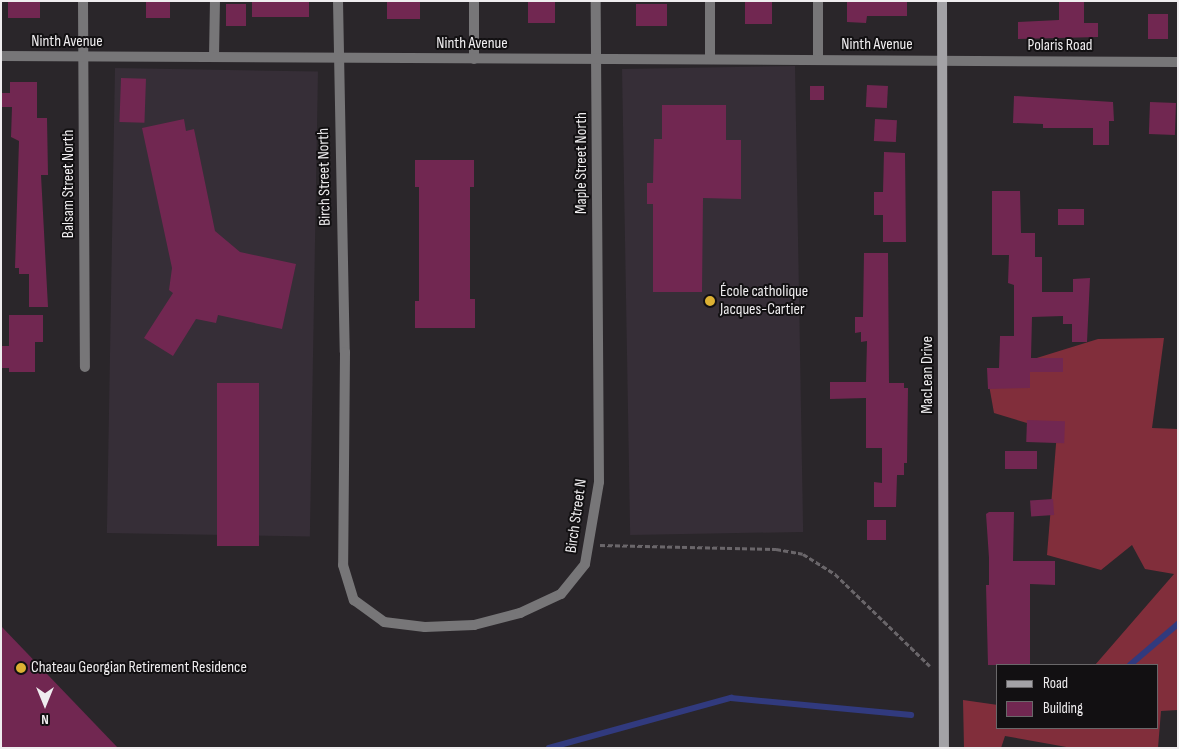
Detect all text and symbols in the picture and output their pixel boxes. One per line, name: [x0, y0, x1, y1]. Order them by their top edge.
street label: Ninth Avenue: [31, 32, 103, 52]
street label: Ninth Avenue: [436, 34, 508, 54]
street label: Ninth Avenue: [841, 35, 913, 55]
street label: Polaris Road: [1027, 36, 1093, 56]
street label: Maple Street North: [572, 112, 592, 214]
street label: Birch Street North: [315, 128, 335, 226]
street label: Balsam Street North: [59, 130, 79, 238]
place label: École catholique Jacques-Cartier: [720, 282, 808, 320]
marker: École catholique Jacques-Cartier: [704, 295, 716, 307]
street label: MacLean Drive: [918, 336, 938, 414]
street label: Birch Street N: [562, 478, 592, 554]
place label: Chateau Georgian Retirement Residence: [31, 658, 247, 678]
marker: Chateau Georgian Retirement Residence: [15, 662, 27, 674]
legend: [996, 664, 1159, 729]
text: Road: [1043, 674, 1068, 693]
north arrow: [20, 679, 70, 729]
text: Building: [1043, 699, 1083, 718]
text: N: [41, 711, 49, 728]

